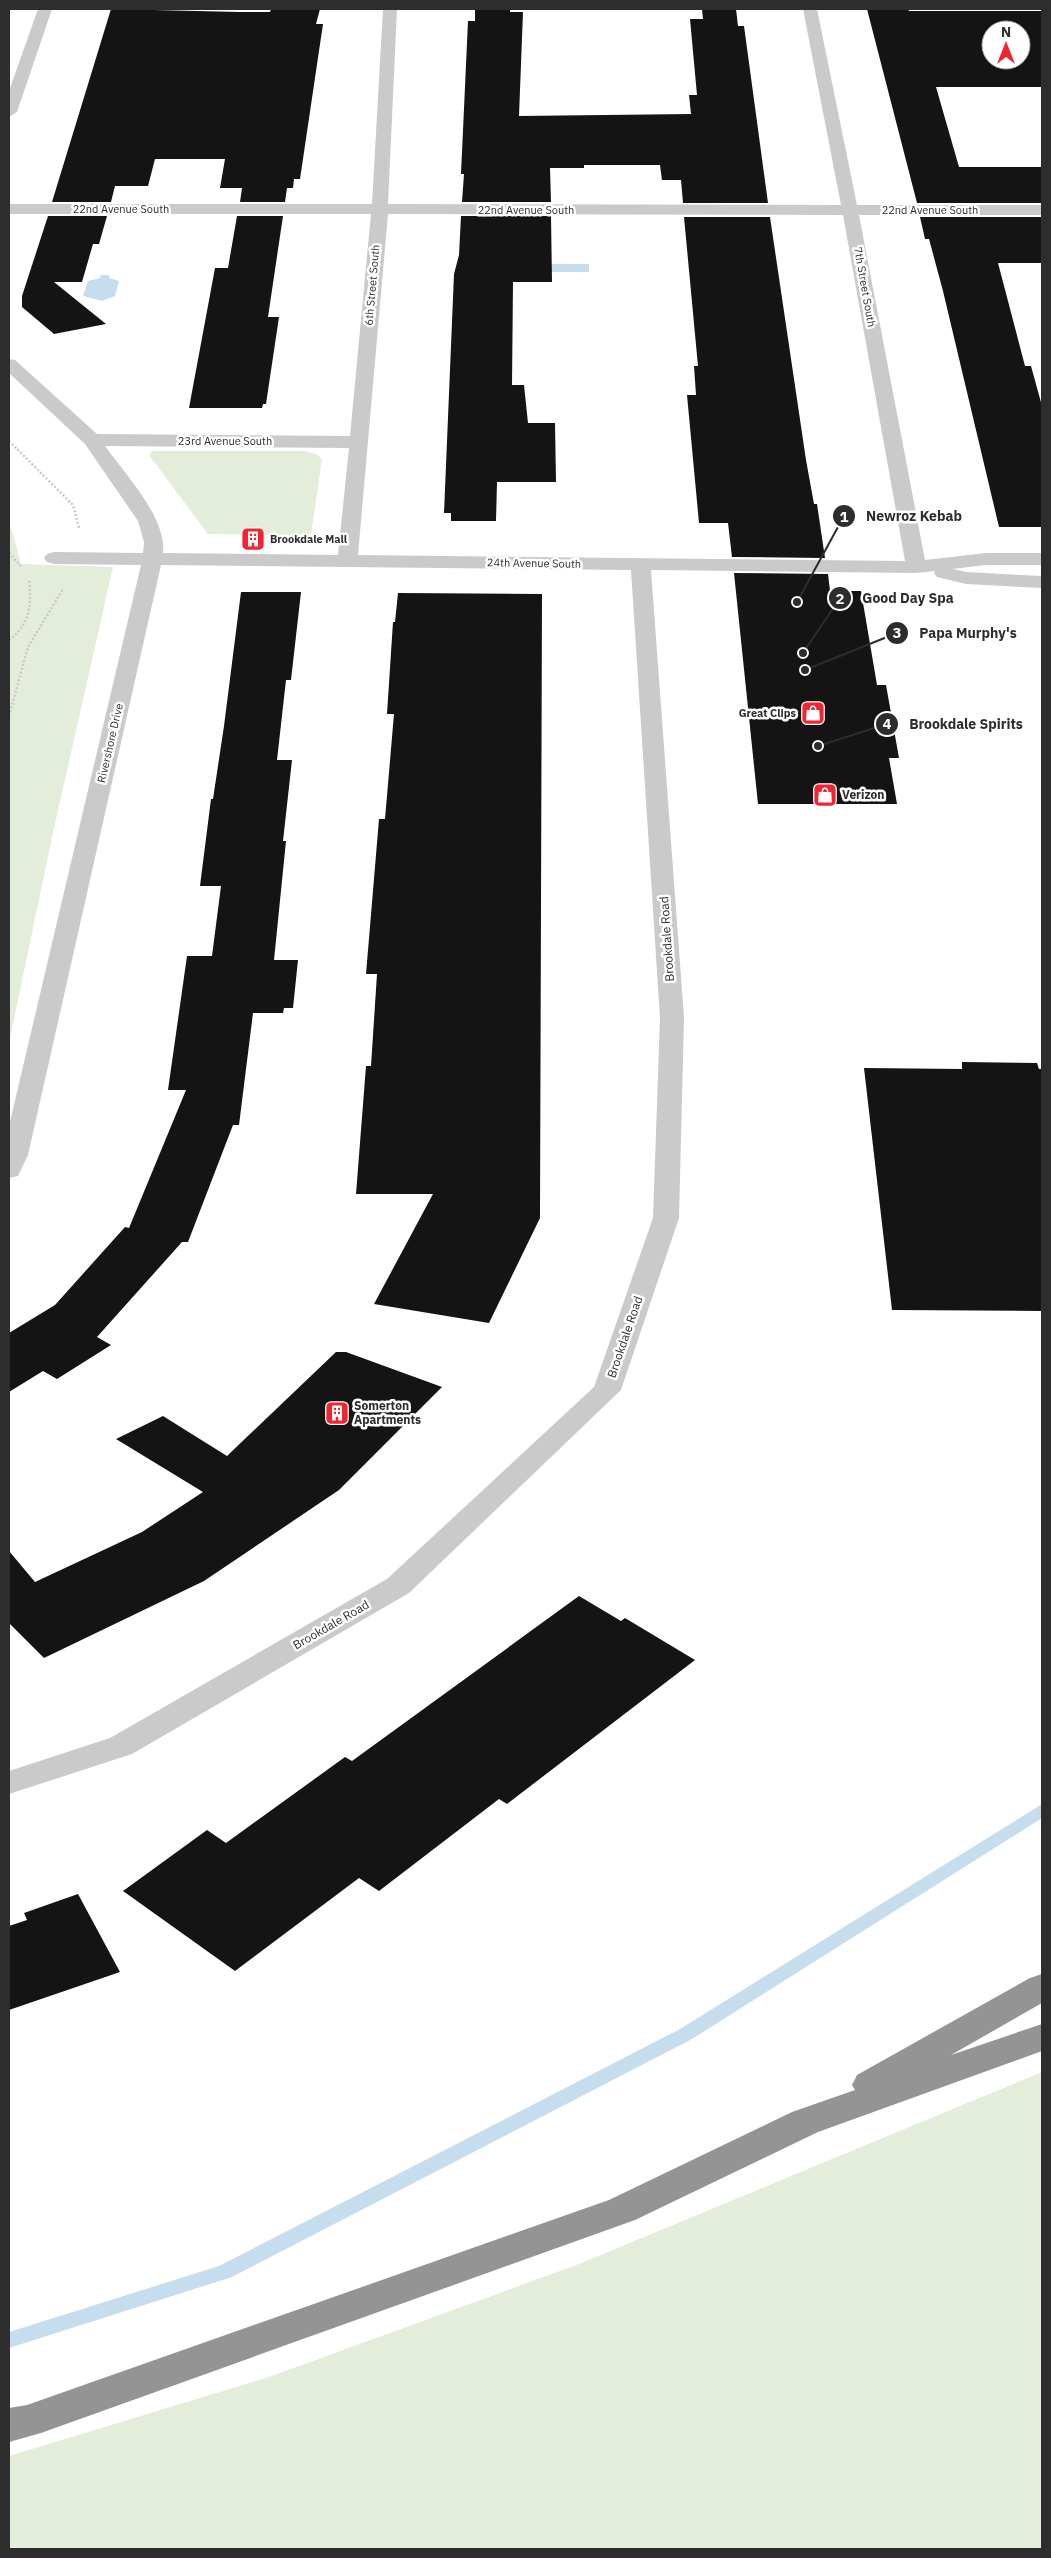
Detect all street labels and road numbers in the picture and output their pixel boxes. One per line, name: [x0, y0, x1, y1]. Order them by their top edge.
street label: 22nd Avenue South: [73, 202, 169, 216]
street label: 22nd Avenue South: [478, 203, 574, 217]
street label: 22nd Avenue South: [882, 203, 978, 217]
street label: 6th Street South: [361, 244, 383, 326]
street label: 7th Street South: [851, 246, 879, 328]
street label: 23rd Avenue South: [178, 434, 272, 448]
street label: 24th Avenue South: [487, 555, 581, 571]
street label: Rivershore Drive: [94, 702, 126, 784]
street label: Brookdale Road: [656, 896, 677, 982]
street label: Brookdale Road: [604, 1294, 646, 1380]
street label: Brookdale Road: [290, 1597, 371, 1652]

